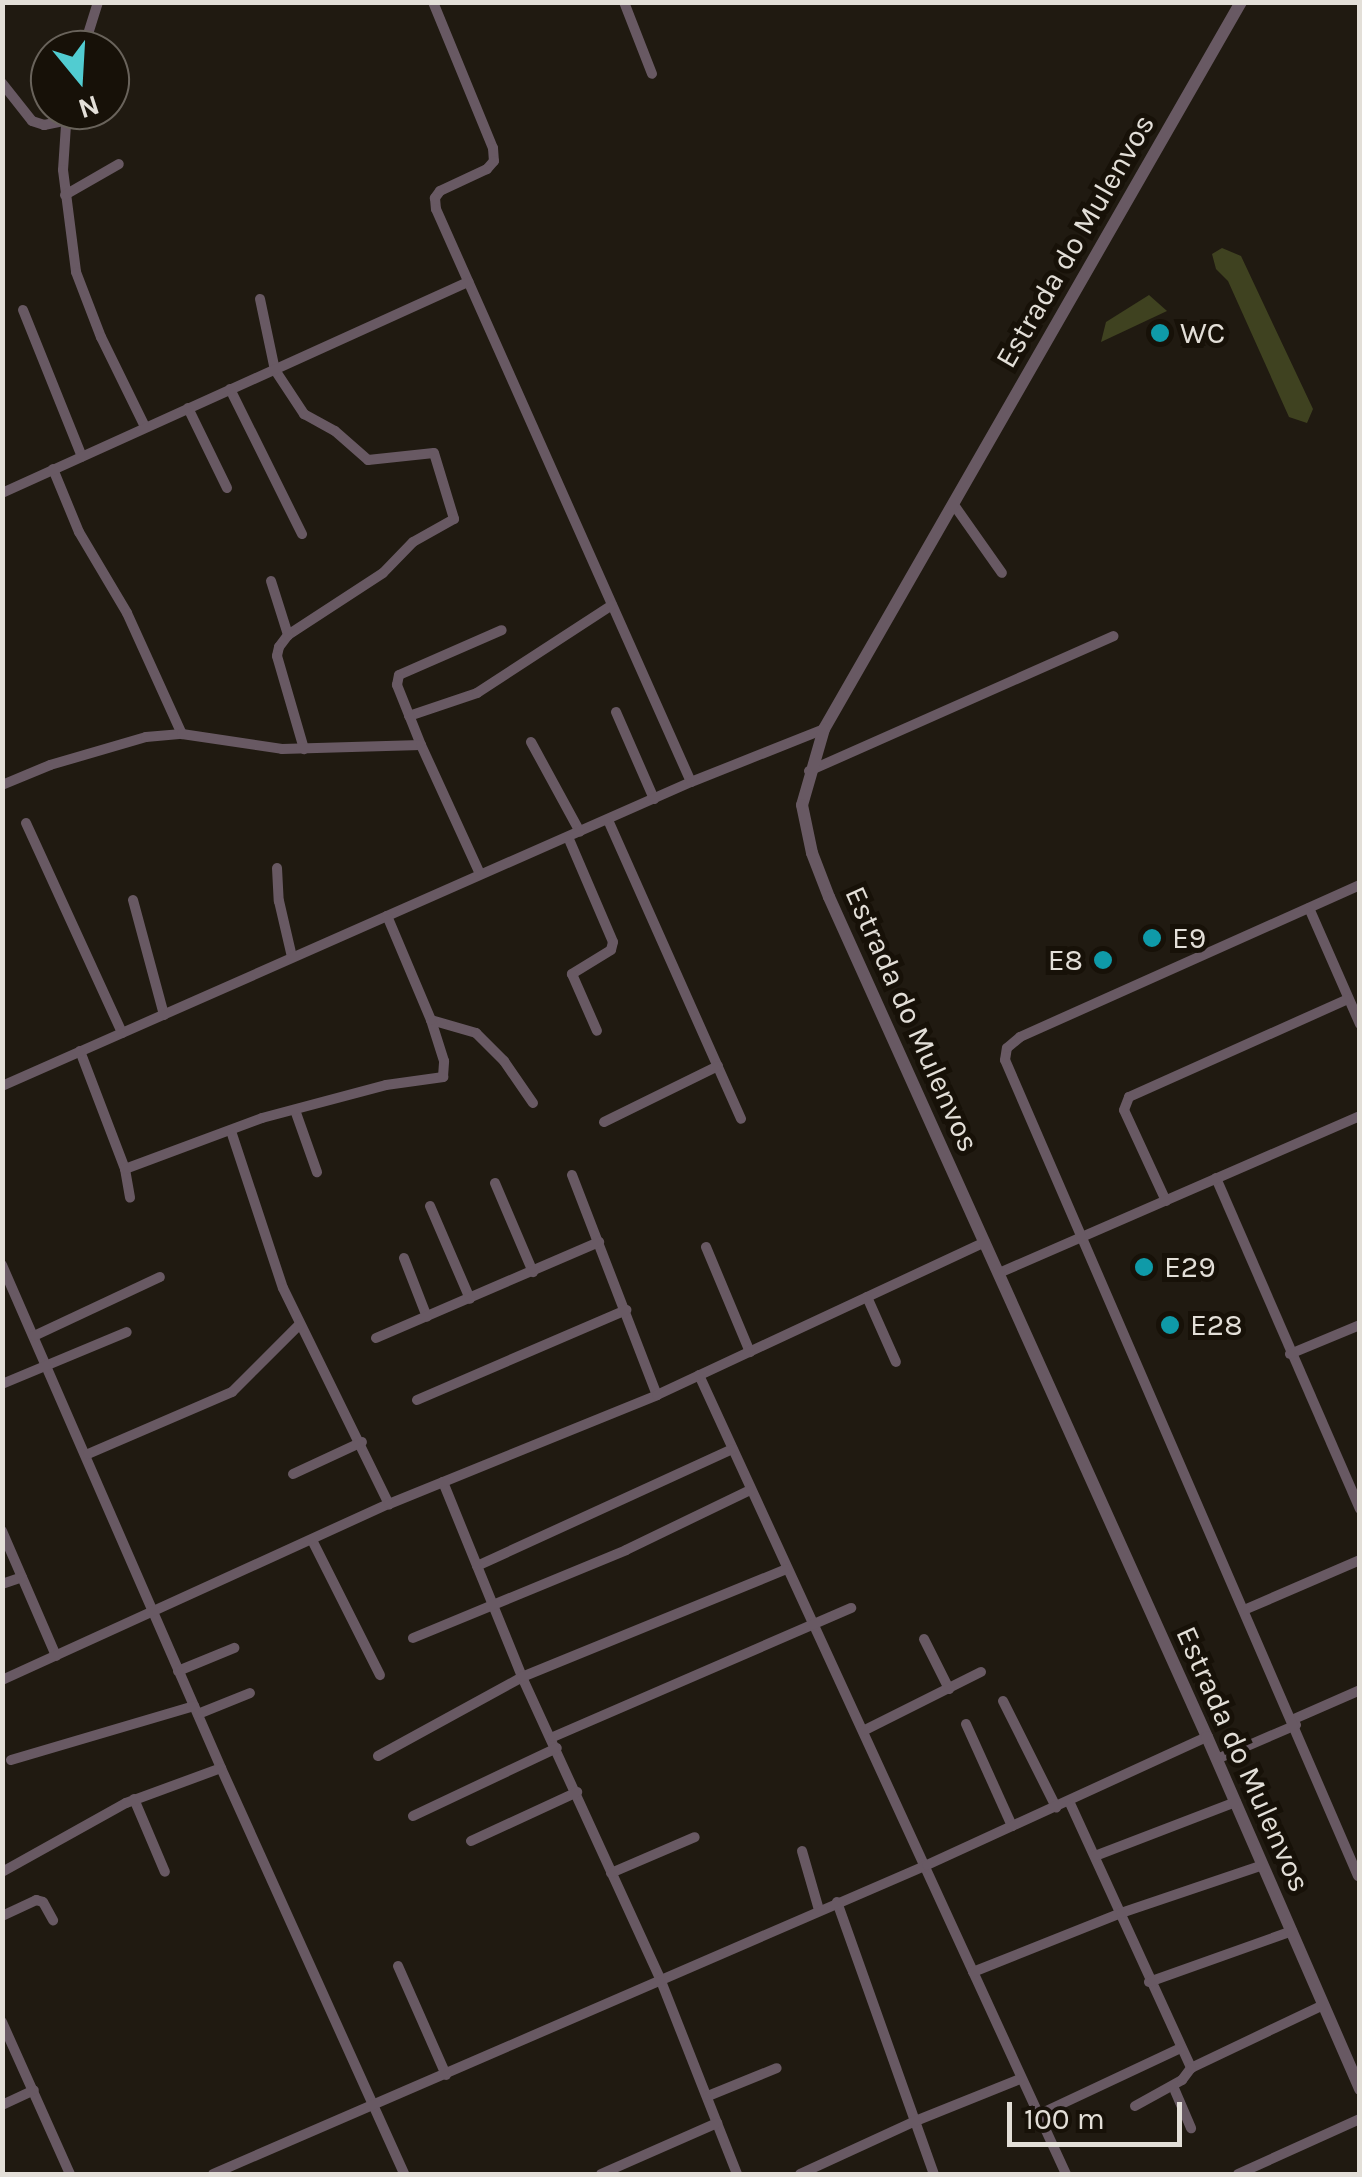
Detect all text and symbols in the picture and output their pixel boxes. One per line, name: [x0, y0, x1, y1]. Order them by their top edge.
north arrow: [30, 30, 130, 130]
text: N: [74, 88, 103, 126]
street label: Estrada do Mulenvos: [988, 108, 1162, 374]
place label: WC: [1180, 315, 1225, 351]
marker: WC: [1149, 322, 1171, 344]
street label: Estrada do Mulenvos: [837, 881, 987, 1157]
place label: E9: [1172, 920, 1206, 956]
marker: E9: [1141, 927, 1163, 949]
place label: E8: [1048, 942, 1083, 978]
marker: E8: [1092, 949, 1114, 971]
place label: E29: [1164, 1249, 1216, 1285]
marker: E29: [1133, 1256, 1155, 1278]
place label: E28: [1190, 1307, 1243, 1343]
marker: E28: [1159, 1314, 1181, 1336]
street label: Estrada do Mulenvos: [1168, 1621, 1318, 1897]
scale bar: [1012, 2082, 1187, 2144]
text: 100 m: [1024, 2101, 1105, 2137]

